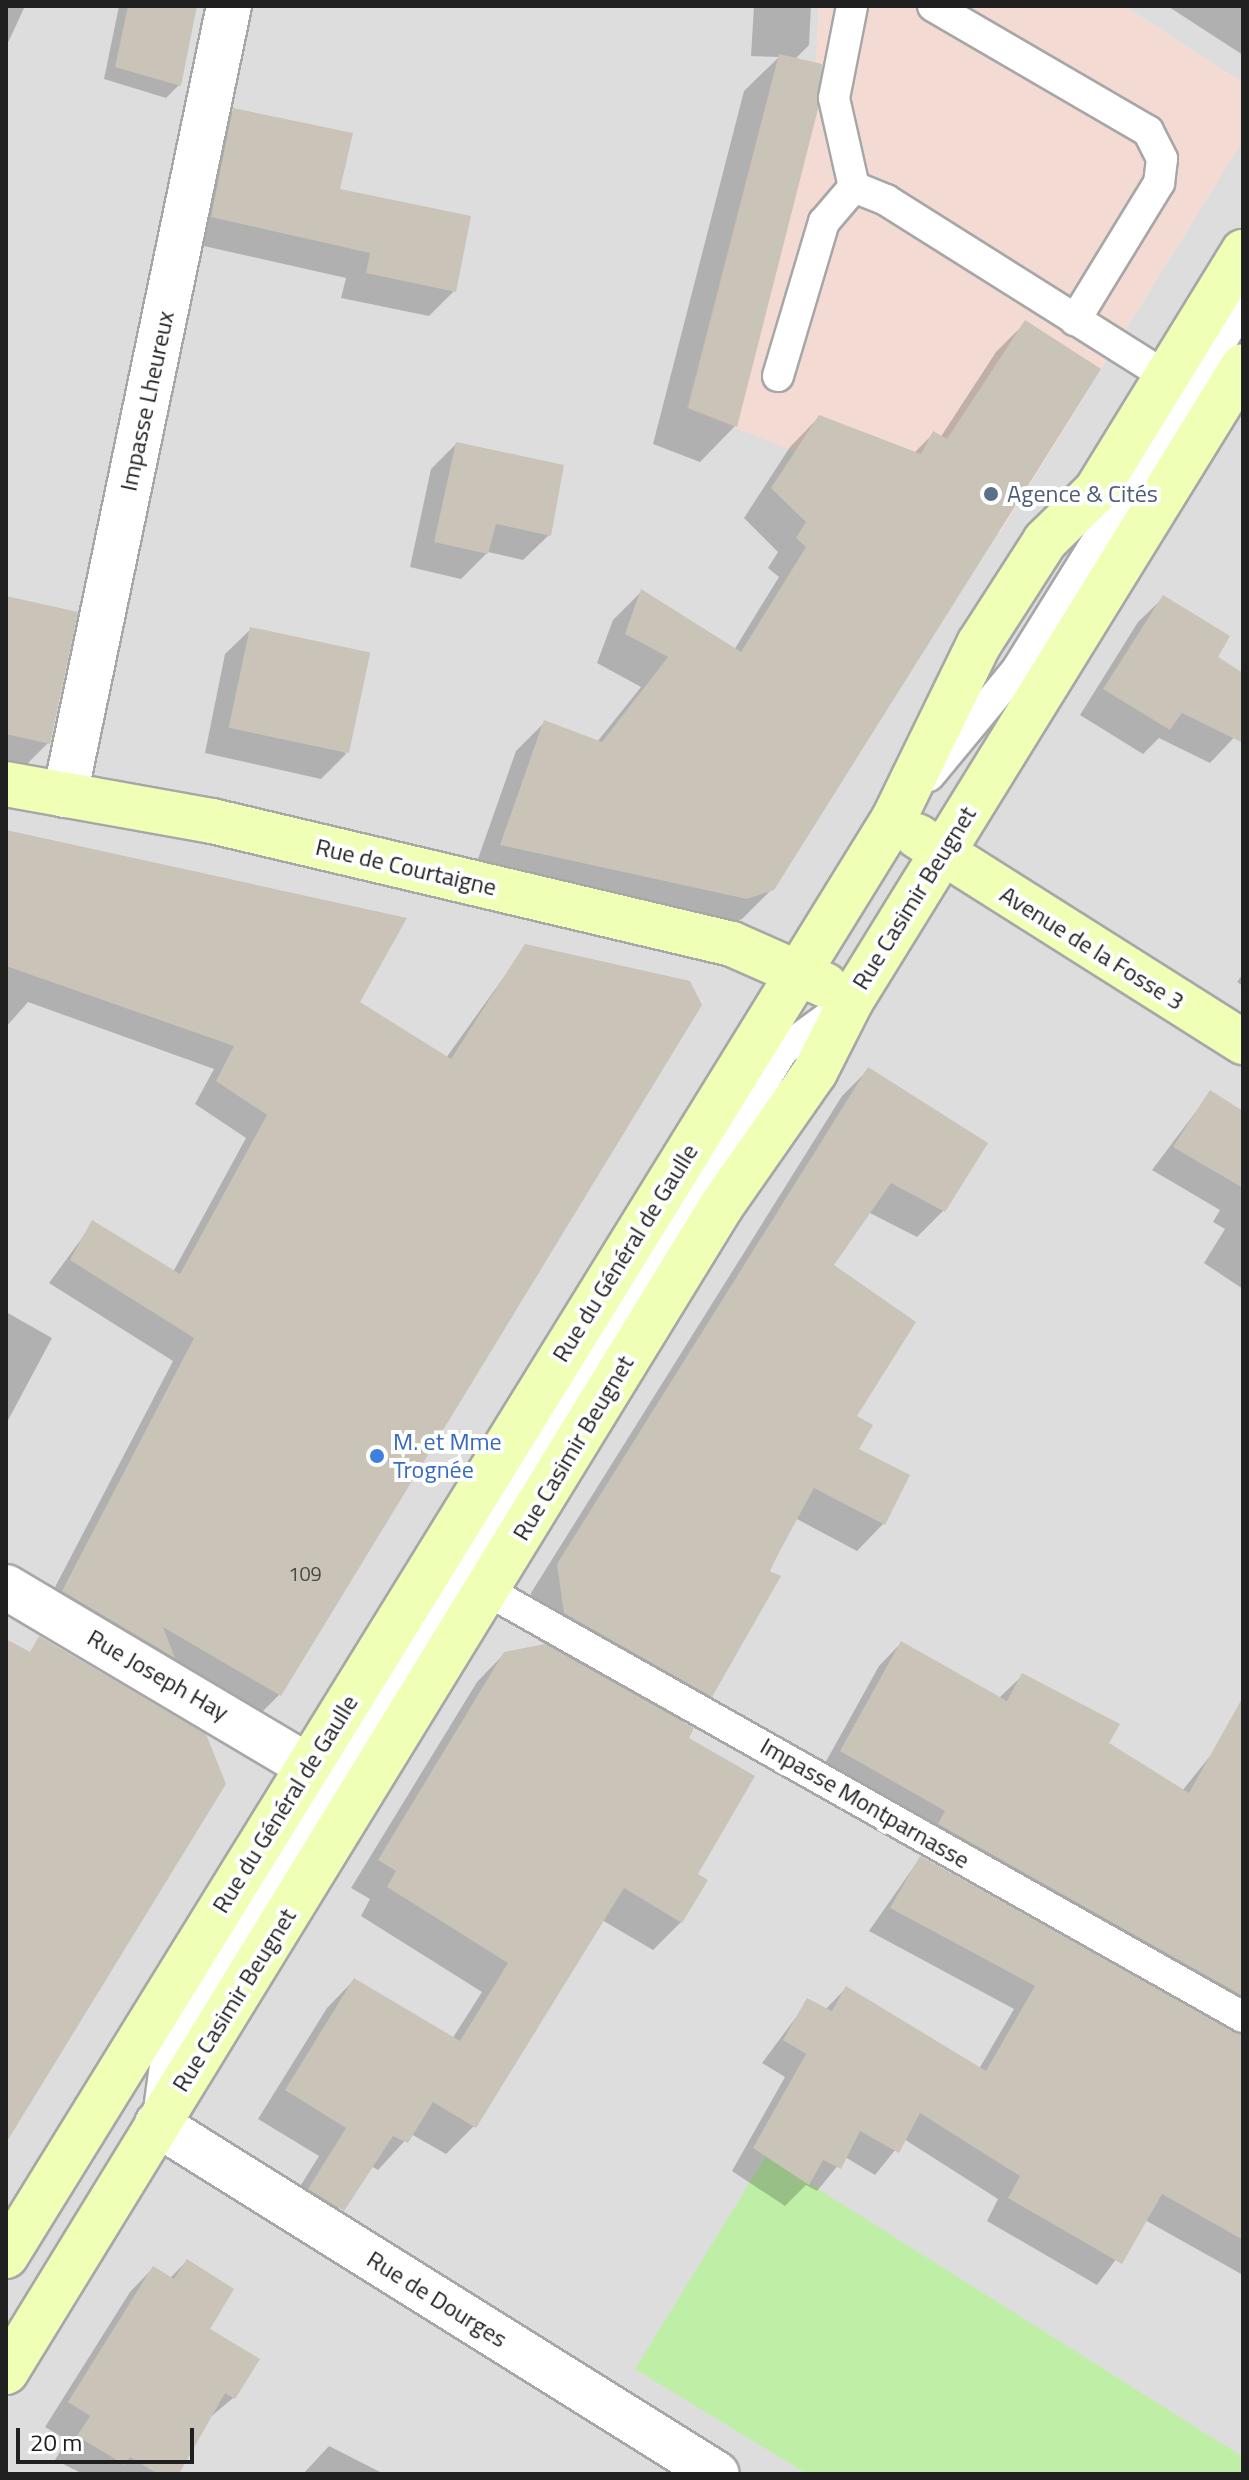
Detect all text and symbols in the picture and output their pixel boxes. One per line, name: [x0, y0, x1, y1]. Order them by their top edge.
street label: Impasse Lheureux: [114, 308, 180, 494]
place label: Agence & Cités: [1007, 480, 1158, 508]
marker: Agence & Cités: [982, 485, 1000, 503]
street label: Rue Casimir Beugnet: [846, 801, 982, 995]
street label: Rue de Courtaigne: [313, 832, 499, 902]
street label: Avenue de la Fosse 3: [995, 880, 1189, 1016]
street label: Rue du Général de Gaulle: [546, 1139, 704, 1367]
street label: Rue Casimir Beugnet: [506, 1350, 640, 1546]
place label: M. et Mme Trognée: [393, 1428, 502, 1484]
marker: M. et Mme Trognée: [368, 1447, 386, 1465]
house number: 109: [288, 1561, 322, 1585]
street label: Rue Joseph Hay: [82, 1623, 234, 1727]
street label: Rue du Général de Gaulle: [206, 1690, 364, 1918]
street label: Impasse Montparnasse: [755, 1731, 975, 1875]
street label: Rue Casimir Beugnet: [166, 1903, 302, 2097]
street label: Rue de Dourges: [362, 2245, 512, 2353]
scale bar: [20, 2412, 198, 2462]
text: 20 m: [30, 2424, 82, 2460]

